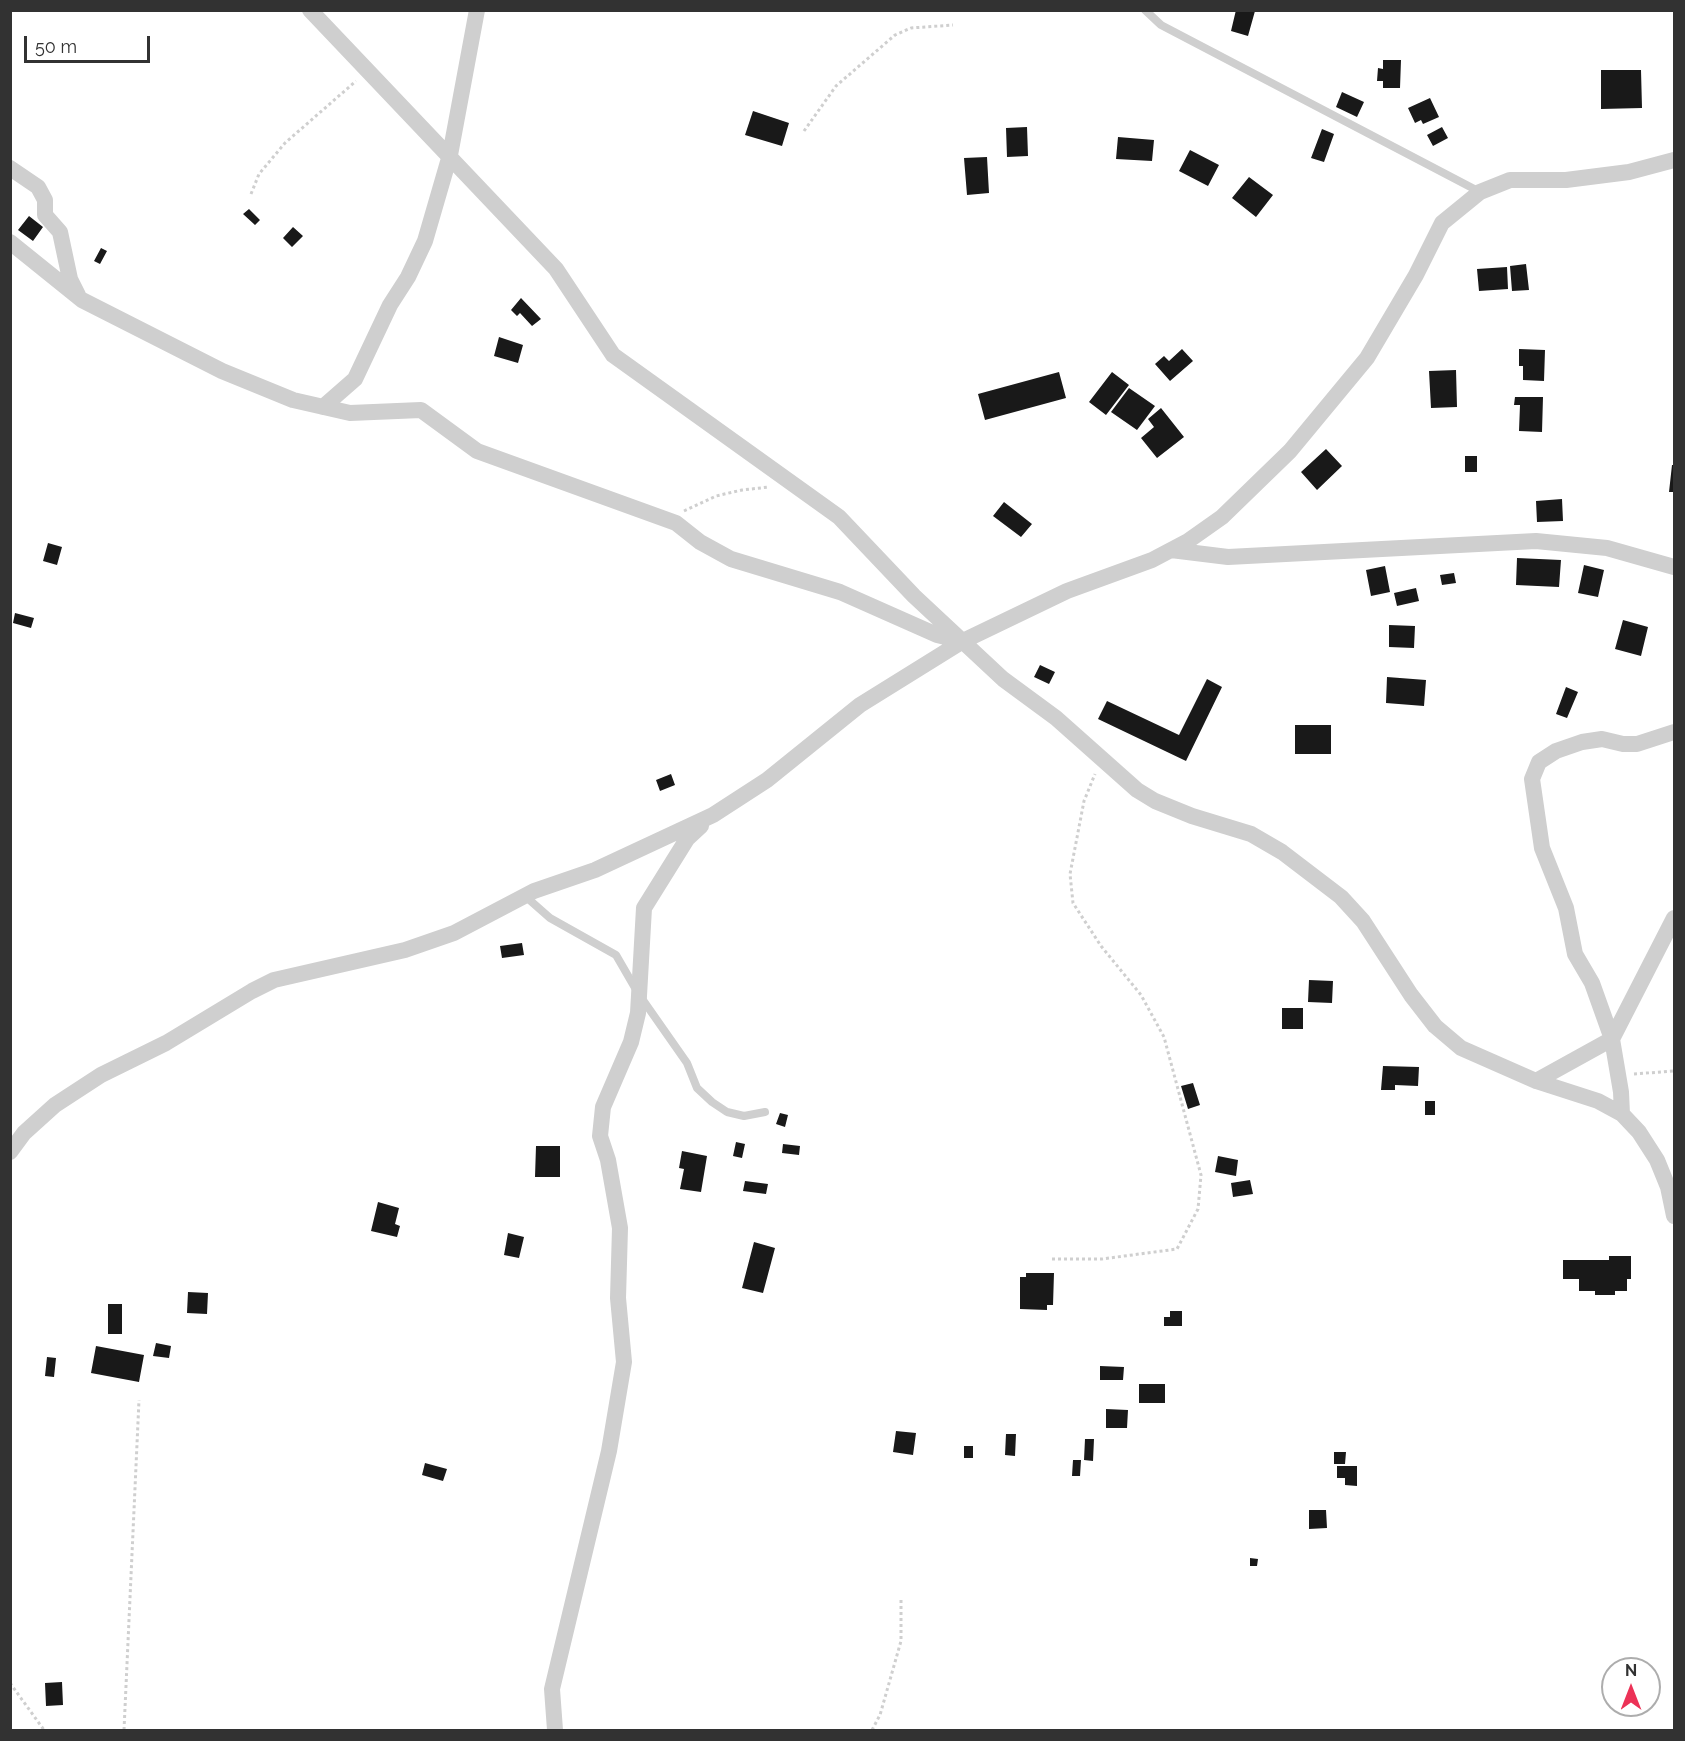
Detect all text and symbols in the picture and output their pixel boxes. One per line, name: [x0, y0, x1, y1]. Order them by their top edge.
scale bar: [27, 24, 153, 62]
text: 50 m: [35, 36, 77, 57]
north arrow: [1601, 1657, 1661, 1717]
text: N: [1625, 1661, 1637, 1680]

